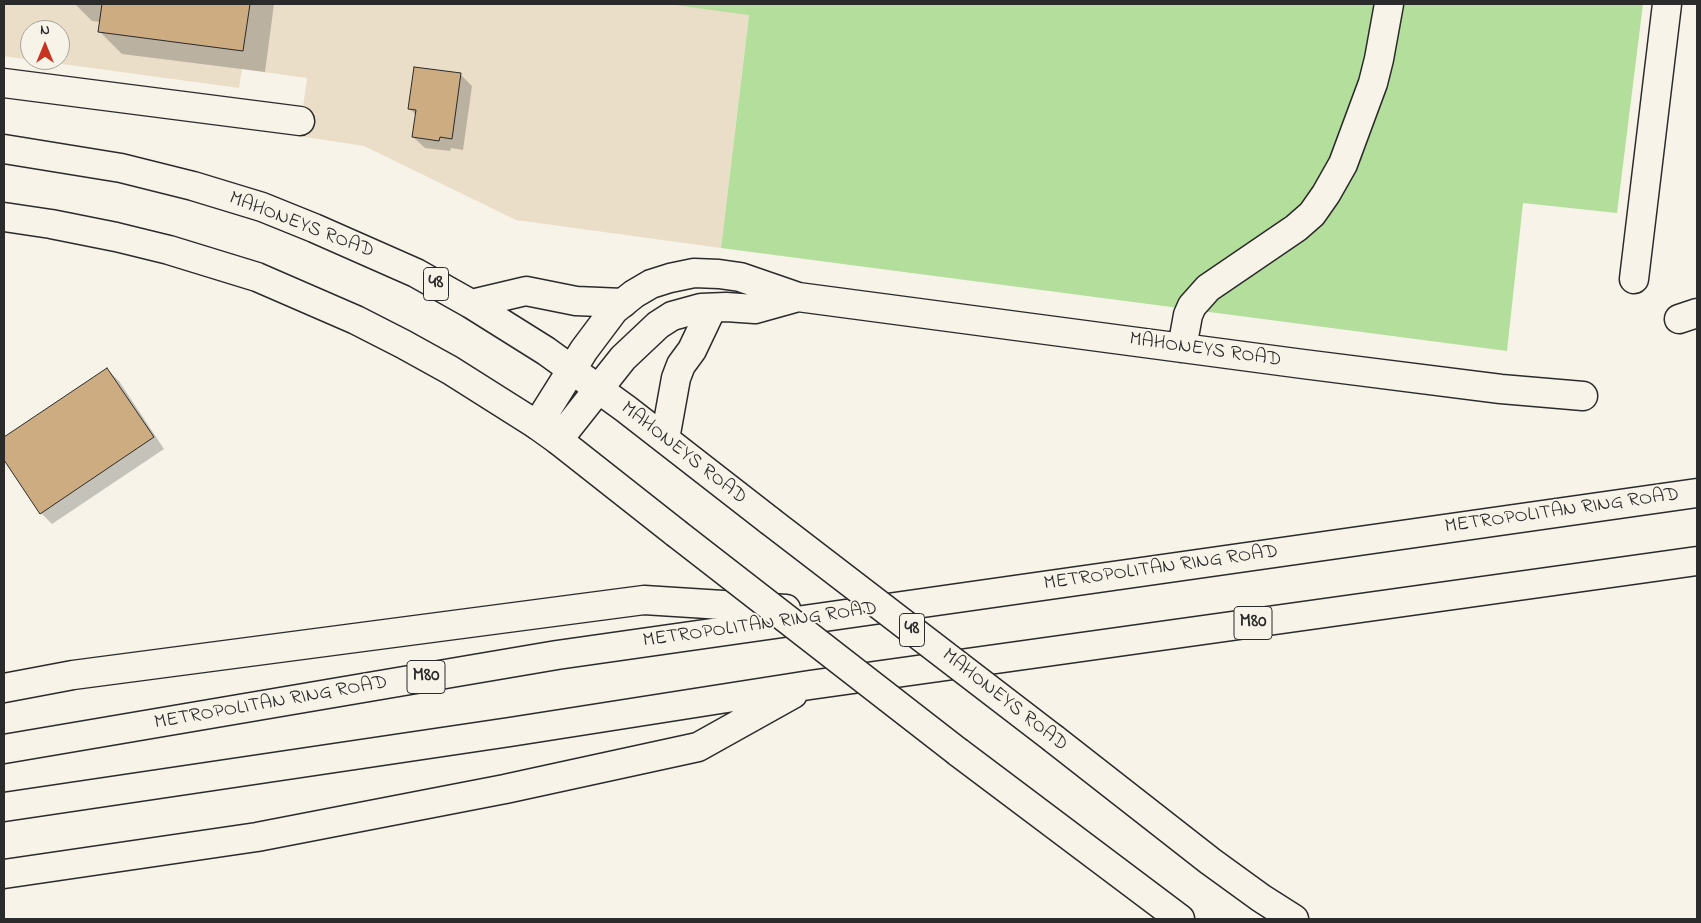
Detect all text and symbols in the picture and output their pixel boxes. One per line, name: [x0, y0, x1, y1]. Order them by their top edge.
north arrow: [20, 20, 70, 70]
text: N: [40, 20, 50, 41]
street label: MAHONEYS ROAD: [225, 187, 377, 265]
road number: 48: [424, 268, 448, 300]
street label: MAHONEYS ROAD: [1127, 328, 1283, 374]
street label: MAHONEYS ROAD: [615, 397, 751, 511]
street label: METROPOLITAN RING ROAD: [1443, 484, 1681, 540]
street label: METROPOLITAN RING ROAD: [1042, 541, 1280, 597]
street label: METROPOLITAN RING ROAD: [641, 598, 879, 654]
road number: M80: [1234, 606, 1272, 640]
road number: 48: [900, 614, 924, 646]
street label: MAHONEYS ROAD: [936, 644, 1072, 758]
road number: M80: [407, 660, 445, 694]
street label: METROPOLITAN RING ROAD: [153, 672, 389, 736]

